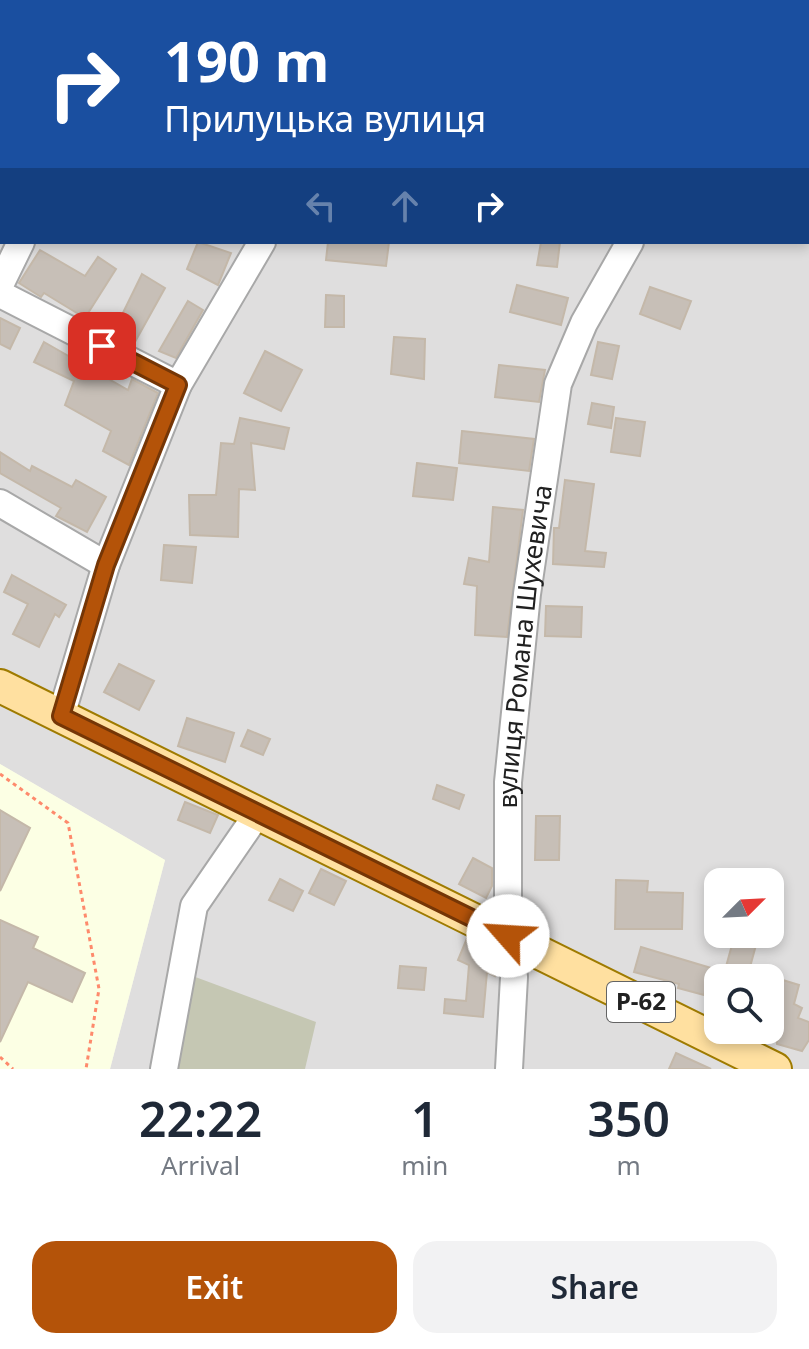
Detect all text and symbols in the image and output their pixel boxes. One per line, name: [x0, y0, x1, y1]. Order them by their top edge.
text: 190 m: [164, 22, 329, 98]
icon: right: [32, 32, 136, 136]
text: Прилуцька вулиця: [164, 94, 486, 143]
icon: left: [299, 184, 343, 228]
icon: ahead: [383, 184, 427, 228]
icon: right: [467, 184, 511, 228]
pin: [68, 312, 136, 380]
icon: arrive: [80, 324, 124, 368]
street label: вулиця Романа Шухевича: [489, 482, 560, 809]
north arrow: [704, 868, 784, 948]
map controls: [704, 868, 784, 1044]
position arrow: [466, 894, 550, 978]
button: search: [704, 964, 784, 1044]
road number: Р-62: [607, 982, 675, 1022]
text: 22:22: [139, 1086, 262, 1151]
text: 1: [411, 1086, 439, 1151]
text: 350: [588, 1086, 670, 1151]
text: Arrival: [161, 1147, 240, 1183]
text: min: [401, 1147, 448, 1183]
text: m: [617, 1147, 641, 1183]
button: Exit: [32, 1241, 397, 1333]
button: Share: [413, 1241, 777, 1333]

